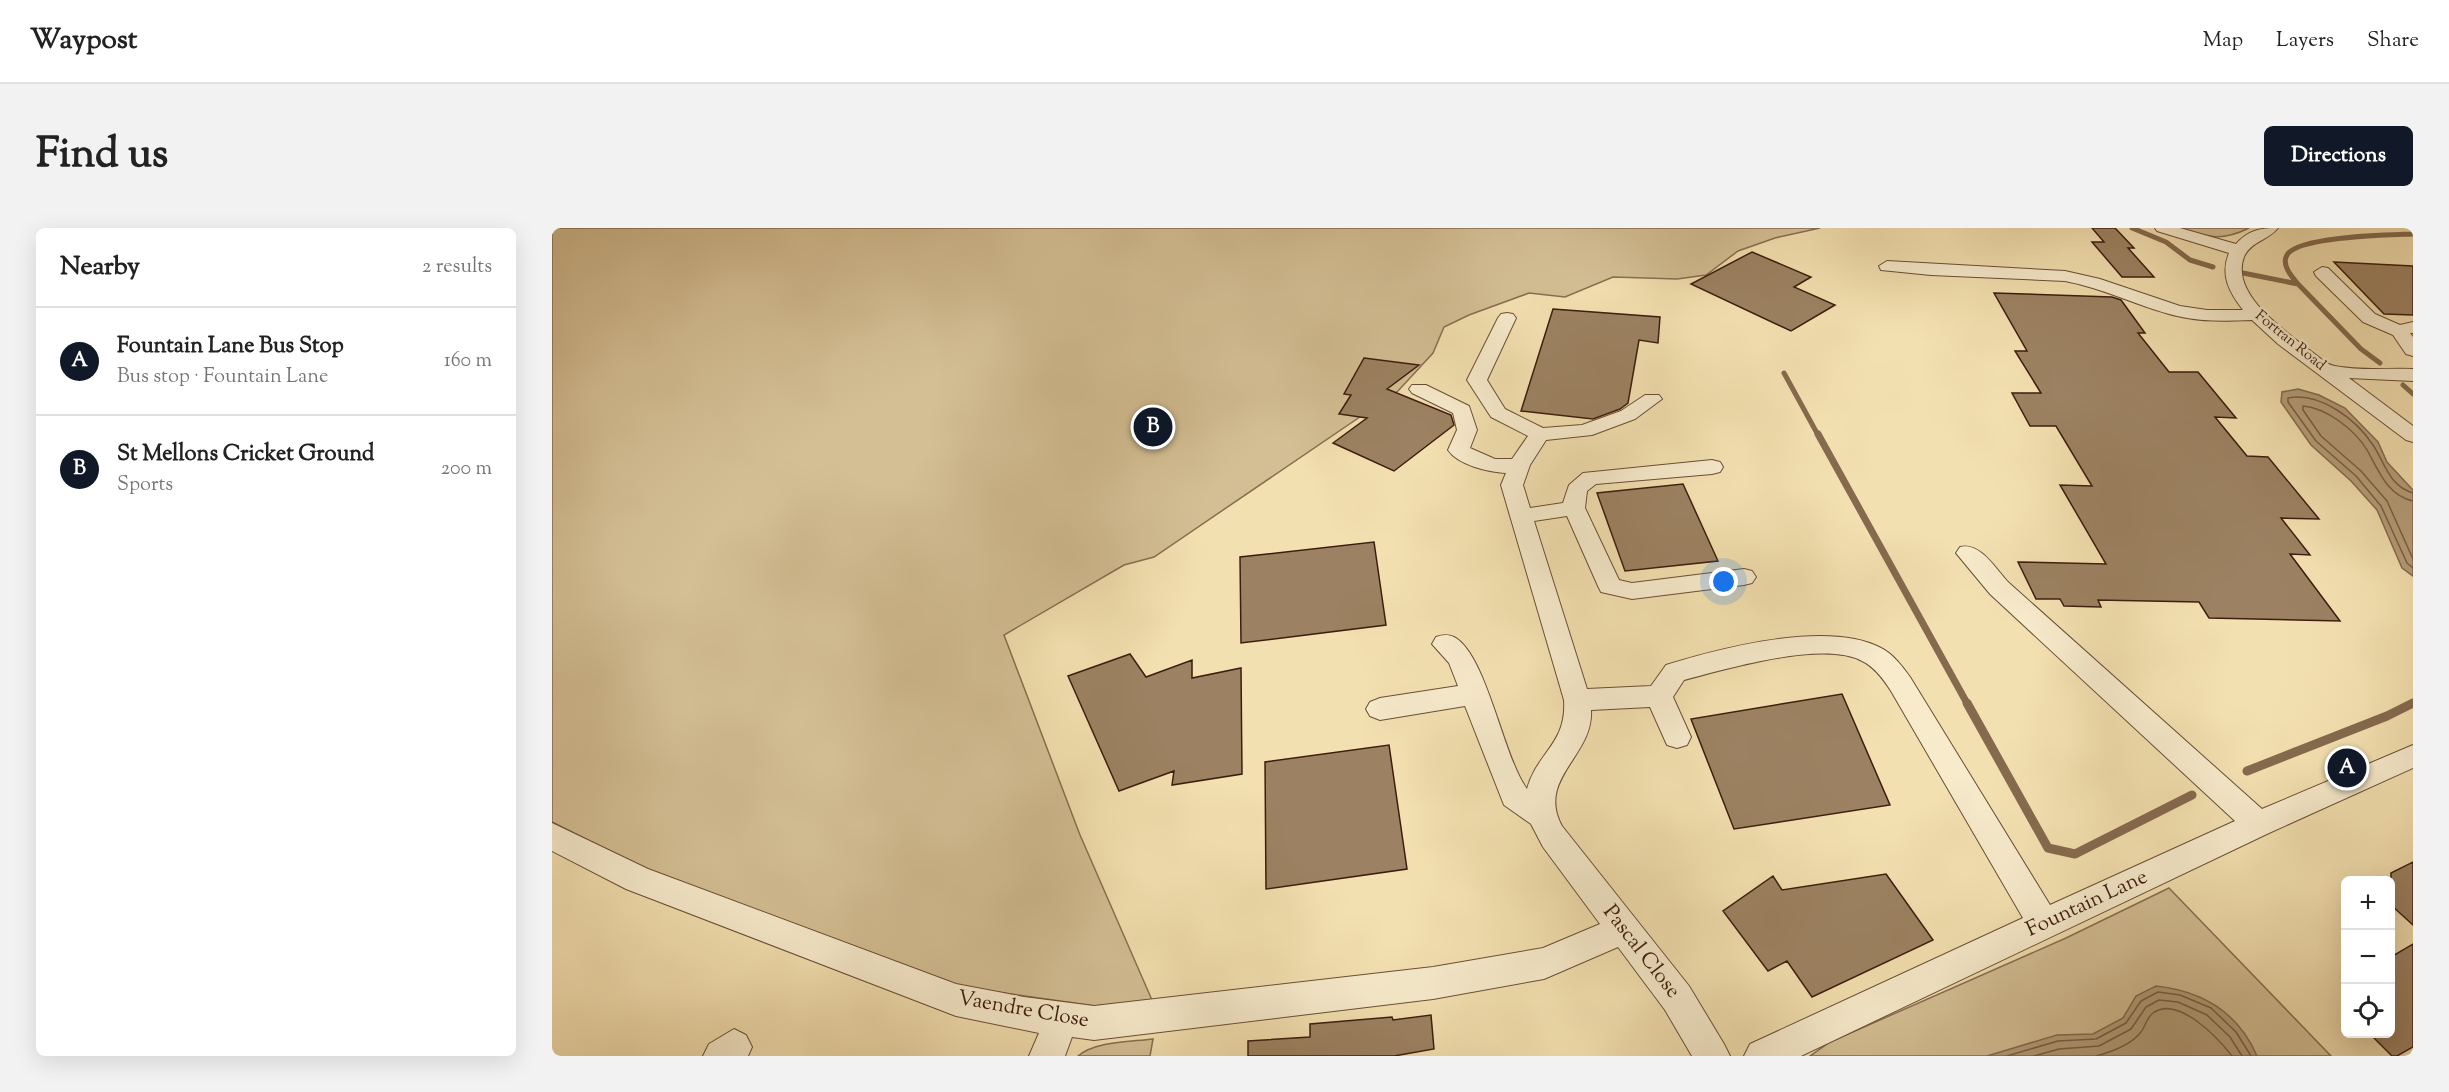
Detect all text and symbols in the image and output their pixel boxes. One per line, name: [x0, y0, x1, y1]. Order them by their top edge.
text: Waypost: [30, 21, 137, 61]
text: Map: [2203, 26, 2243, 56]
text: Layers: [2276, 26, 2334, 56]
text: Share: [2367, 26, 2419, 56]
text: Find us: [36, 126, 168, 186]
button: Directions: [2264, 126, 2413, 186]
text: Nearby: [60, 249, 140, 286]
text: 2 results: [422, 253, 492, 282]
street label: Fortran Road: [2250, 306, 2330, 376]
text: Fountain Lane Bus Stop: [117, 331, 344, 363]
text: A: [71, 347, 88, 376]
text: 160 m: [444, 347, 492, 376]
text: Bus stop · Fountain Lane: [117, 363, 328, 392]
pin: B: [1134, 404, 1172, 450]
text: St Mellons Cricket Ground: [117, 439, 375, 471]
text: B: [73, 455, 86, 484]
text: 200 m: [441, 455, 492, 484]
text: Sports: [117, 471, 173, 500]
your location: [1709, 567, 1738, 596]
pin: A: [2328, 746, 2366, 790]
street label: Fountain Lane: [2021, 863, 2153, 945]
map controls: [2341, 876, 2395, 1038]
button: +: [2341, 876, 2395, 930]
street label: Pascal Close: [1595, 899, 1687, 1005]
button: −: [2341, 930, 2395, 984]
street label: Vaendre Close: [955, 984, 1091, 1036]
button: locate: [2341, 984, 2395, 1038]

